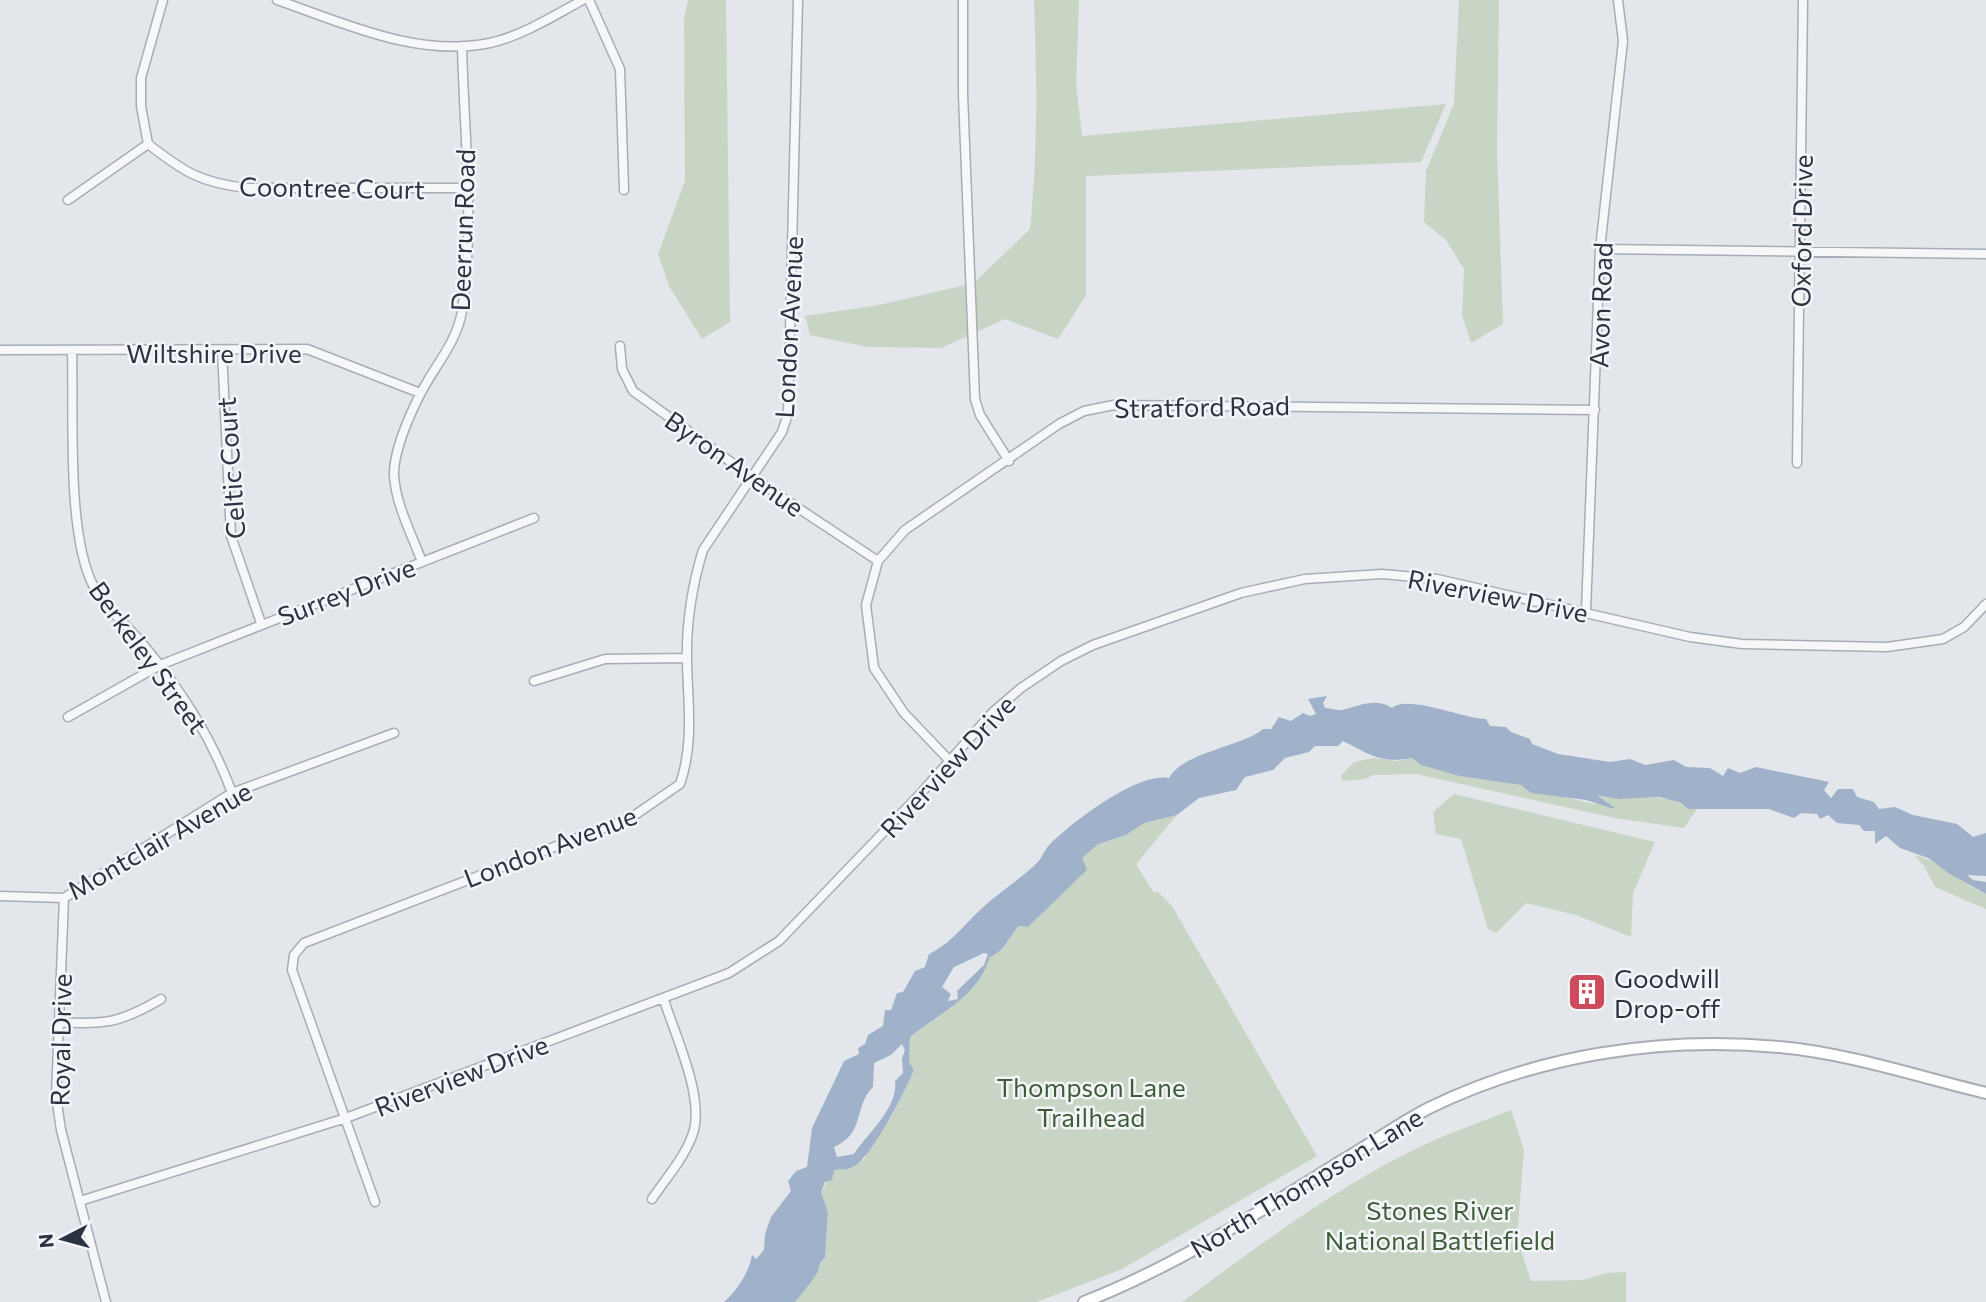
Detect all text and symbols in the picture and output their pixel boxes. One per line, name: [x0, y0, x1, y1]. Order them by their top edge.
street label: Deerrun Road: [444, 148, 480, 312]
street label: Oxford Drive: [1784, 154, 1818, 308]
street label: Coontree Court: [239, 170, 425, 204]
street label: London Avenue: [768, 235, 808, 419]
street label: Avon Road: [1582, 242, 1618, 368]
street label: Wiltshire Drive: [126, 337, 302, 368]
street label: Stratford Road: [1114, 389, 1290, 423]
street label: Celtic Court: [210, 396, 250, 540]
street label: Byron Avenue: [660, 404, 810, 522]
street label: Surrey Drive: [273, 551, 419, 631]
street label: Riverview Drive: [1405, 562, 1591, 628]
street label: Berkeley Street: [84, 575, 214, 739]
street label: Riverview Drive: [873, 688, 1021, 844]
street label: Montclair Avenue: [61, 775, 257, 905]
street label: London Avenue: [459, 799, 641, 893]
place label: Goodwill Drop-off: [1614, 962, 1720, 1023]
building icon: Goodwill Drop-off: [1566, 971, 1608, 1013]
street label: Royal Drive: [43, 973, 77, 1107]
street label: Riverview Drive: [370, 1028, 552, 1122]
park label: Thompson Lane Trailhead: [996, 1071, 1186, 1132]
street label: North Thompson Lane: [1184, 1100, 1428, 1264]
park label: Stones River National Battlefield: [1325, 1194, 1555, 1255]
north arrow: [28, 1204, 98, 1274]
text: N: [33, 1233, 58, 1249]

